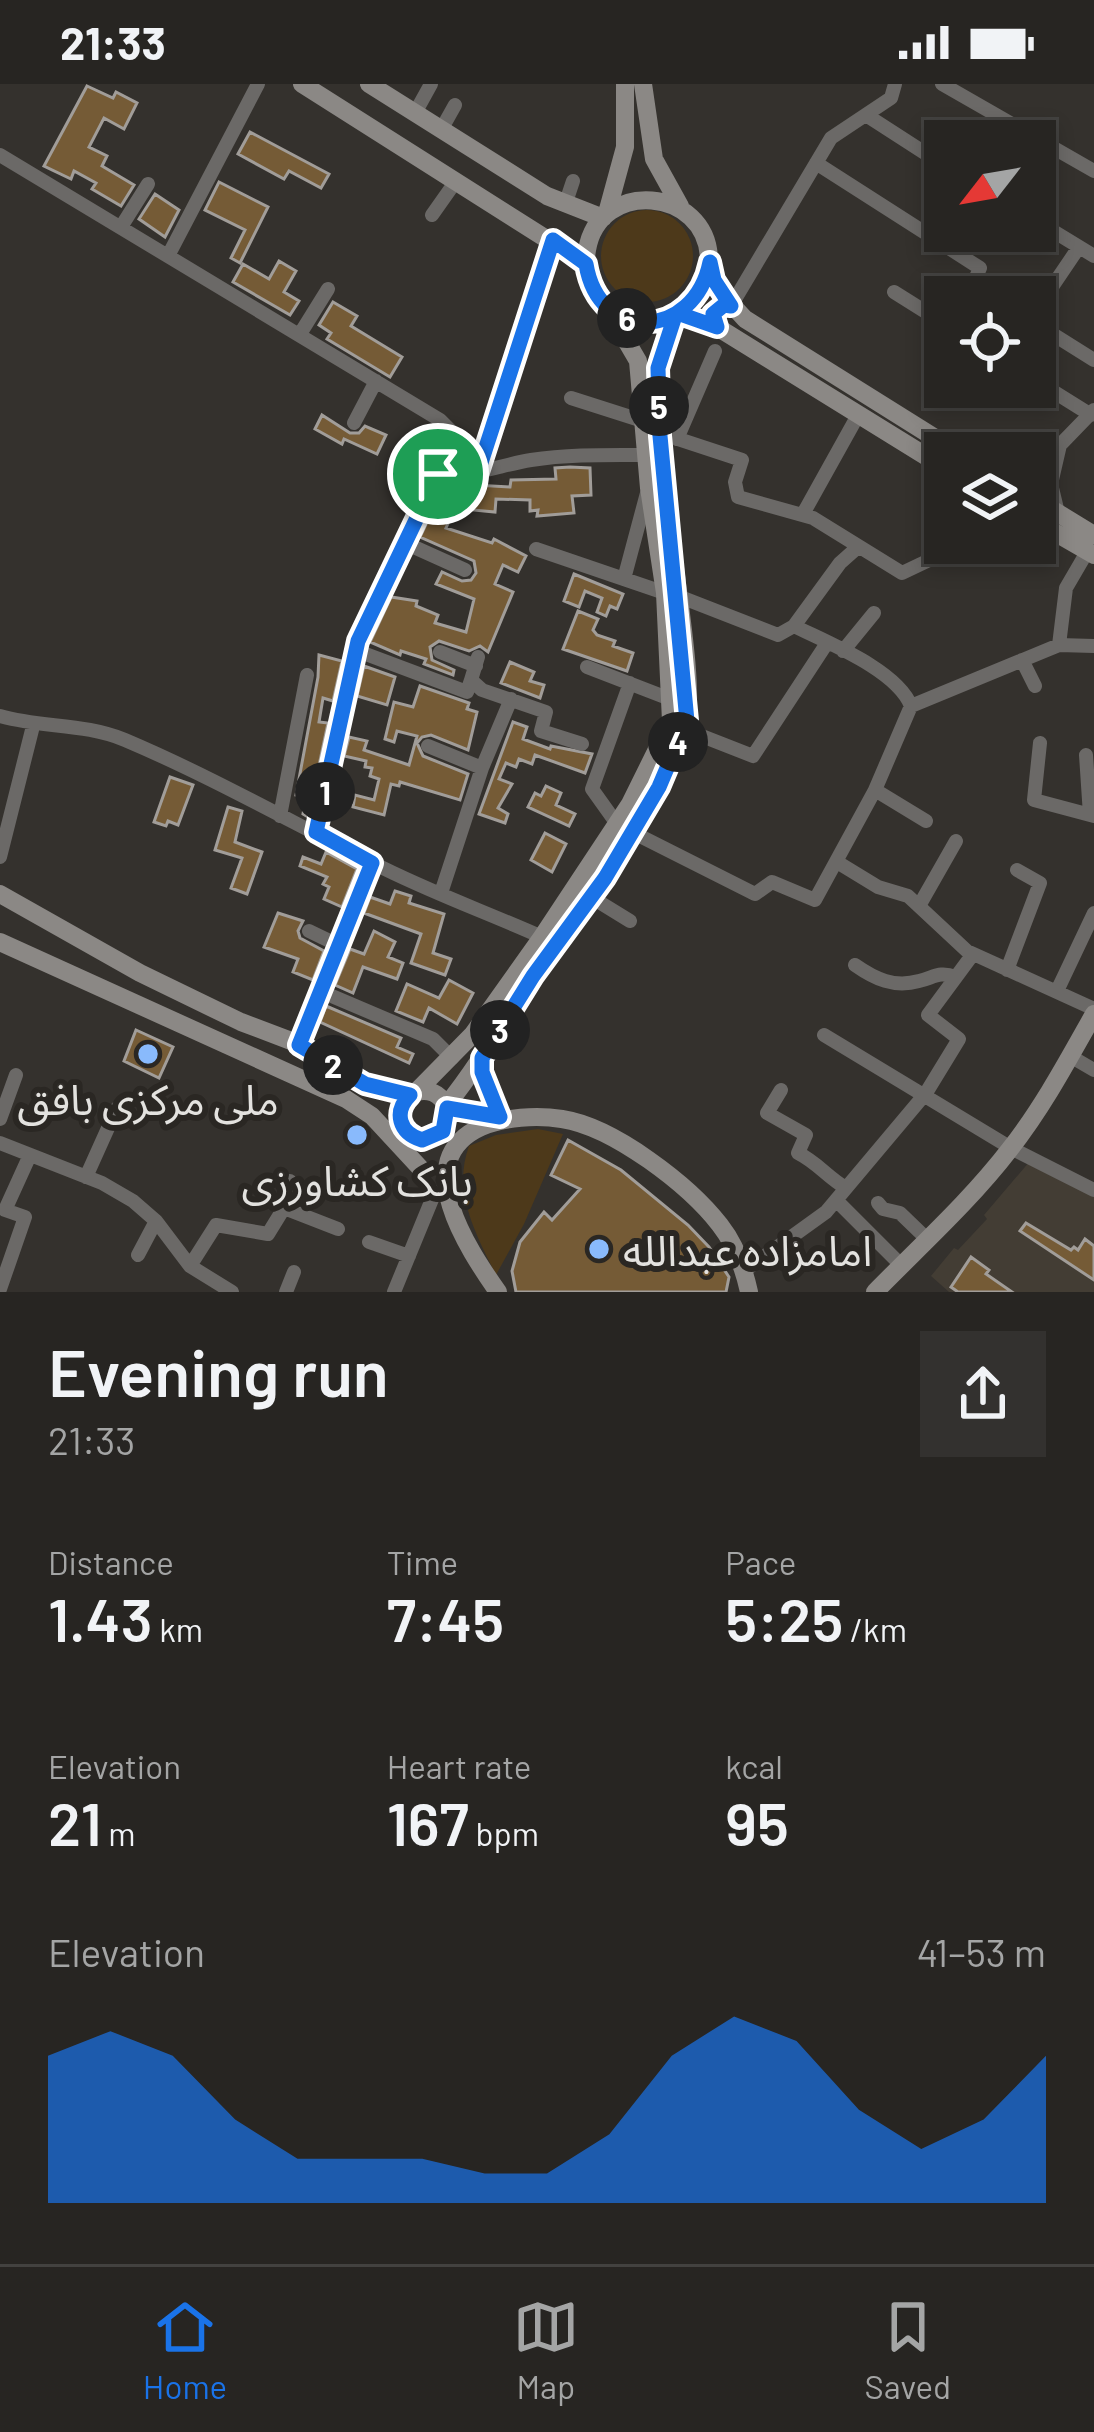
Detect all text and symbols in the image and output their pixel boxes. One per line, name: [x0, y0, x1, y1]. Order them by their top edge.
text: 21:33: [60, 15, 166, 69]
north arrow: [924, 120, 1056, 252]
map controls: [924, 120, 1056, 564]
button: locate: [924, 276, 1056, 408]
pin: 6: [597, 288, 657, 348]
text: 6: [618, 298, 636, 338]
pin: 5: [629, 376, 689, 436]
text: 5: [650, 386, 668, 426]
pin: [387, 423, 489, 525]
button: layers: [924, 432, 1056, 564]
icon: arrive: [405, 441, 471, 507]
pin: 4: [648, 712, 708, 772]
text: 4: [668, 722, 688, 762]
pin: 1: [295, 762, 355, 822]
text: 1: [319, 772, 331, 812]
pin: 3: [470, 1000, 530, 1060]
text: 3: [491, 1010, 509, 1050]
pin: 2: [303, 1035, 363, 1095]
marker: ملی مرکزی بافق: [135, 1041, 161, 1067]
text: 2: [324, 1045, 342, 1085]
place label: ملی مرکزی بافق: [17, 1073, 279, 1126]
marker: بانک کشاورزی: [344, 1122, 370, 1148]
place label: بانک کشاورزی: [242, 1154, 472, 1206]
place label: امامزاده عبدالله: [623, 1224, 872, 1276]
marker: امامزاده عبدالله: [586, 1236, 612, 1262]
text: Evening run: [48, 1331, 389, 1410]
button: share: [920, 1331, 1046, 1457]
text: 21:33: [48, 1416, 135, 1463]
text: Distance: [48, 1542, 174, 1582]
text: Time: [387, 1542, 458, 1582]
text: Pace: [725, 1542, 796, 1582]
text: 1.43: [48, 1582, 153, 1654]
text: 7:45: [387, 1582, 504, 1654]
text: 5:25: [725, 1582, 843, 1654]
text: km: [153, 1609, 203, 1649]
text: /km: [843, 1609, 907, 1649]
text: Elevation: [48, 1746, 181, 1786]
text: Heart rate: [387, 1746, 531, 1786]
text: kcal: [725, 1746, 783, 1786]
text: 21: [48, 1786, 102, 1858]
text: 167: [387, 1786, 469, 1858]
text: 95: [725, 1786, 789, 1858]
text: m: [102, 1813, 136, 1853]
text: bpm: [469, 1813, 539, 1853]
text: Elevation: [48, 1928, 205, 1975]
text: 41–53 m: [917, 1928, 1046, 1975]
tab: Home: [143, 2294, 227, 2406]
tab: Map: [513, 2294, 579, 2406]
tab: Saved: [865, 2294, 951, 2406]

